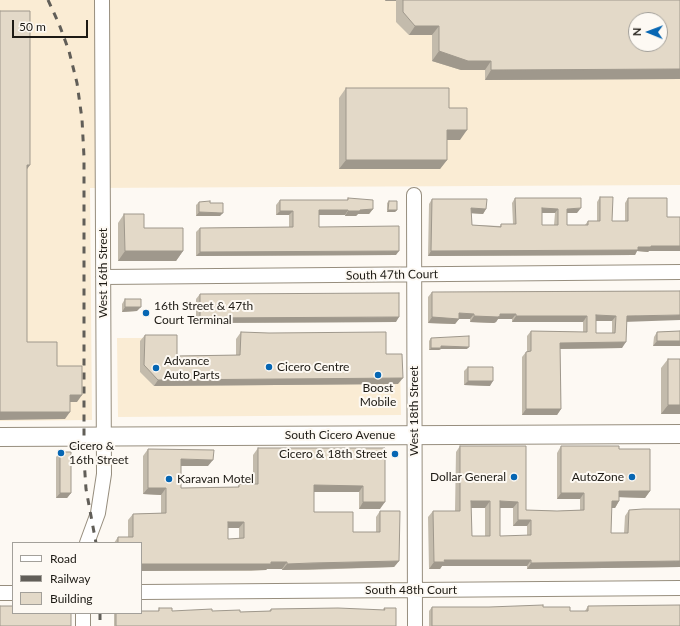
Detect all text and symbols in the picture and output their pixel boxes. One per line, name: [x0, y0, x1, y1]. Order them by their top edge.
scale bar: [14, 12, 90, 38]
north arrow: [628, 12, 668, 52]
text: 50 m: [19, 19, 46, 34]
text: N: [630, 27, 643, 36]
street label: West 16th Street: [96, 228, 110, 318]
street label: South 47th Court: [346, 267, 438, 283]
place label: 16th Street & 47th Court Terminal: [154, 299, 253, 327]
marker: 16th Street & 47th Court Terminal: [141, 308, 151, 318]
place label: Advance Auto Parts: [164, 354, 220, 382]
place label: Cicero Centre: [277, 360, 349, 374]
marker: Cicero Centre: [264, 362, 274, 372]
marker: Advance Auto Parts: [151, 363, 161, 373]
street label: West 18th Street: [407, 366, 421, 456]
marker: Boost Mobile: [373, 370, 383, 380]
place label: Boost Mobile: [360, 381, 396, 409]
street label: South Cicero Avenue: [285, 428, 395, 442]
place label: Cicero & 16th Street: [69, 439, 129, 467]
place label: Cicero & 18th Street: [279, 447, 387, 461]
marker: Cicero & 16th Street: [56, 448, 66, 458]
marker: Cicero & 18th Street: [390, 449, 400, 459]
place label: Dollar General: [430, 470, 506, 484]
place label: AutoZone: [572, 470, 624, 484]
place label: Karavan Motel: [177, 472, 254, 486]
marker: Dollar General: [509, 472, 519, 482]
marker: AutoZone: [627, 472, 637, 482]
marker: Karavan Motel: [164, 474, 174, 484]
legend: [12, 542, 142, 614]
text: Road: [50, 551, 77, 566]
text: Railway: [50, 571, 90, 586]
street label: South 48th Court: [365, 583, 457, 597]
text: Building: [50, 591, 93, 606]

